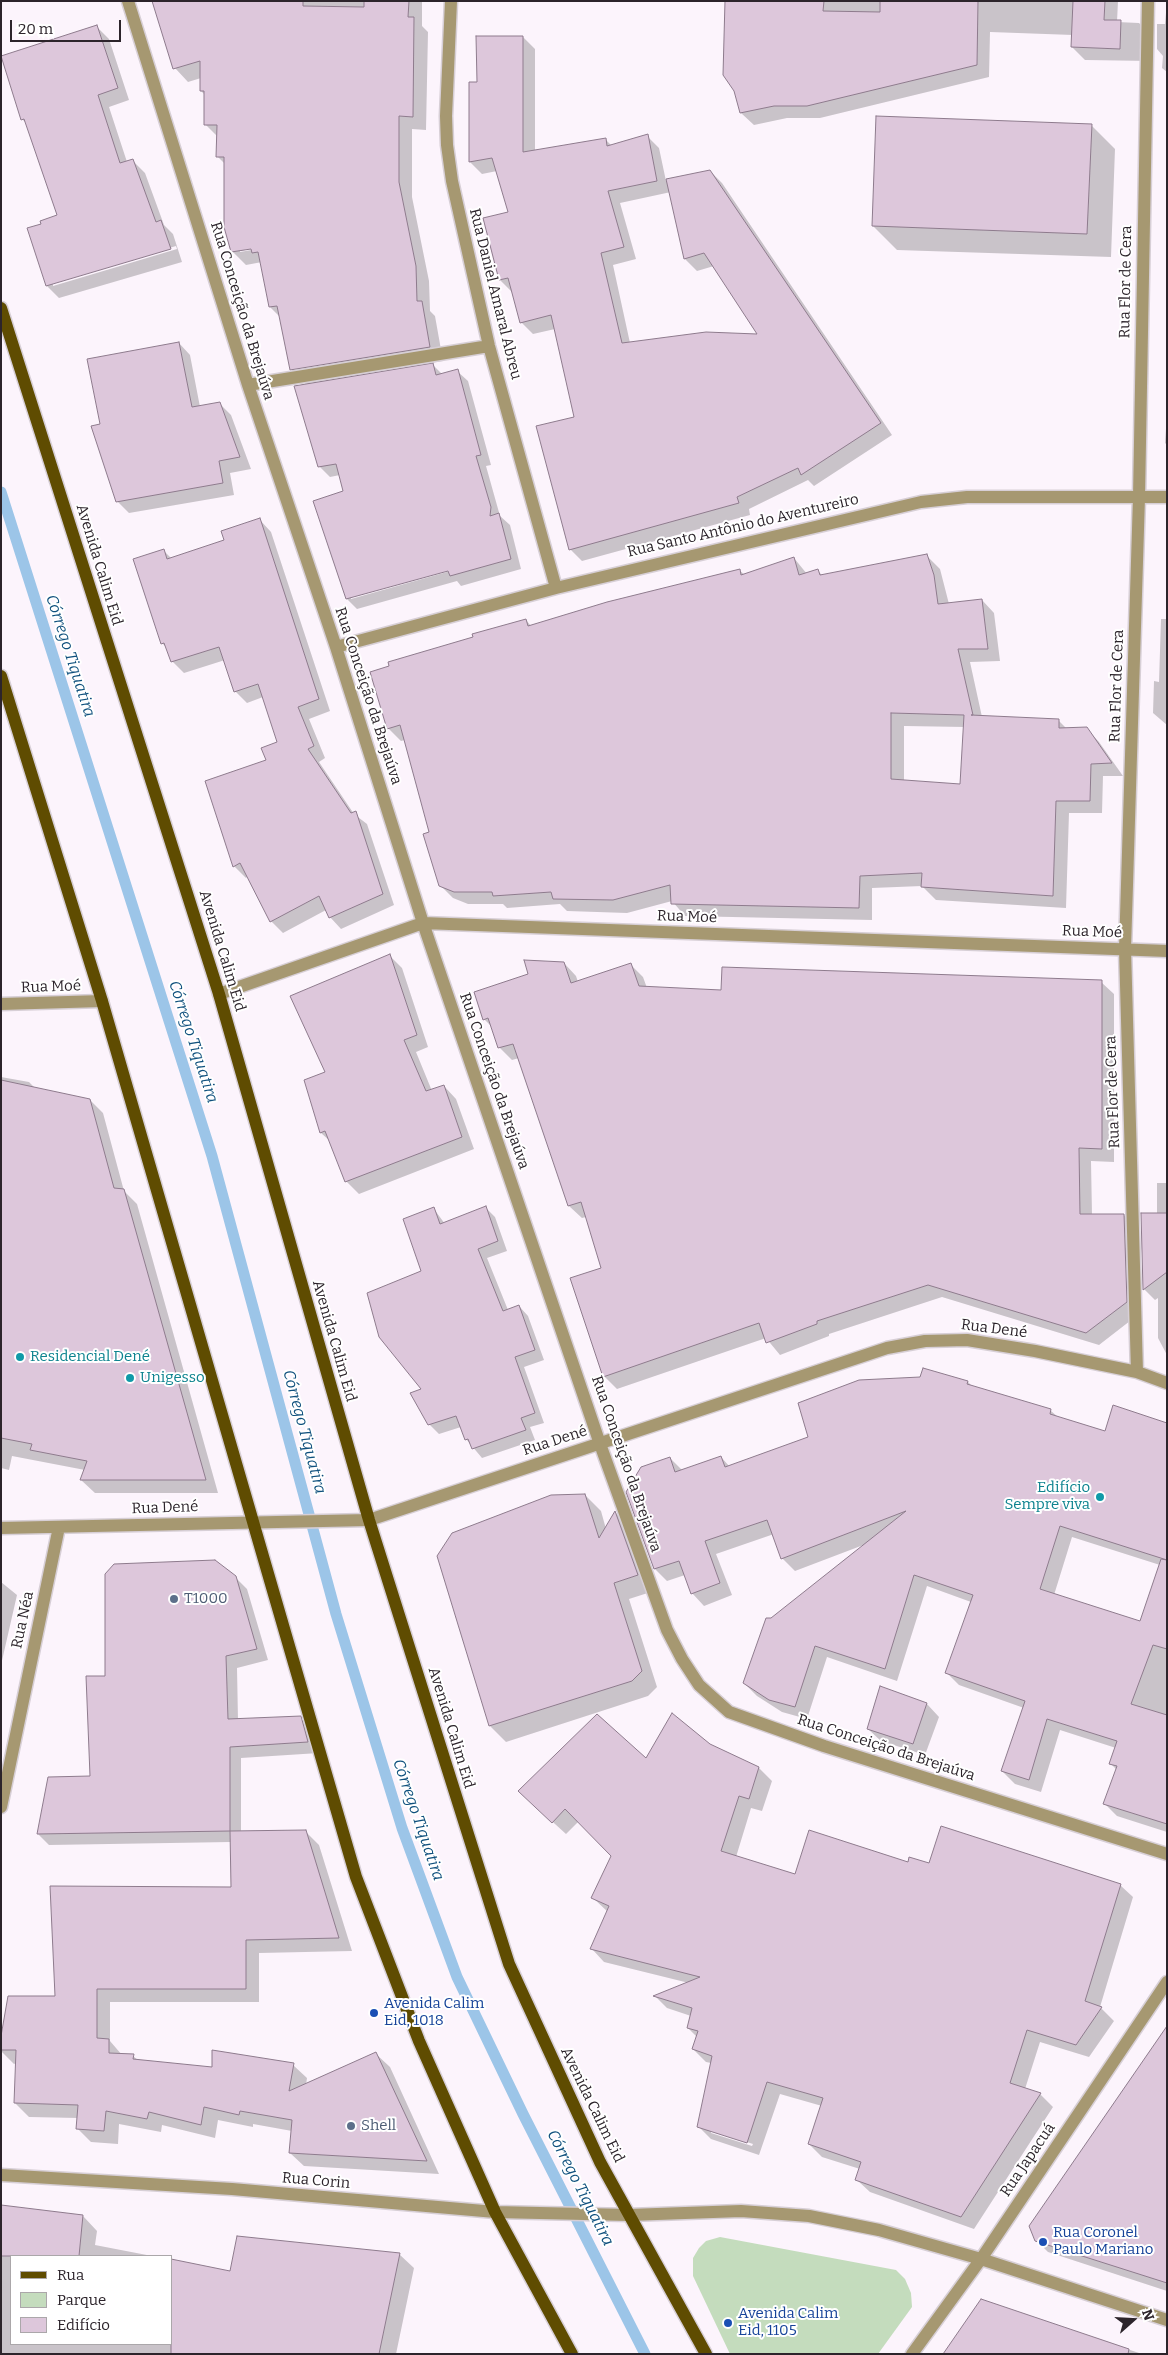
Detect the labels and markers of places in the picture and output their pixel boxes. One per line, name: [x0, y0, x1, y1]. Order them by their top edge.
place label: Residencial Dené: [30, 1348, 150, 1366]
marker: Residencial Dené: [14, 1351, 26, 1363]
place label: Unigesso: [140, 1369, 205, 1387]
marker: Unigesso: [124, 1372, 136, 1384]
place label: Edifício Sempre viva: [1004, 1479, 1090, 1514]
marker: Edifício Sempre viva: [1094, 1491, 1106, 1503]
place label: T1000: [184, 1590, 228, 1608]
marker: T1000: [168, 1593, 180, 1605]
place label: Avenida Calim Eid, 1018: [384, 1995, 484, 2030]
marker: Avenida Calim Eid, 1018: [368, 2007, 380, 2019]
place label: Shell: [361, 2117, 396, 2135]
marker: Shell: [345, 2120, 357, 2132]
place label: Rua Coronel Paulo Mariano: [1053, 2224, 1153, 2259]
marker: Rua Coronel Paulo Mariano: [1037, 2236, 1049, 2248]
place label: Avenida Calim Eid, 1105: [738, 2305, 838, 2340]
marker: Avenida Calim Eid, 1105: [722, 2317, 734, 2329]

